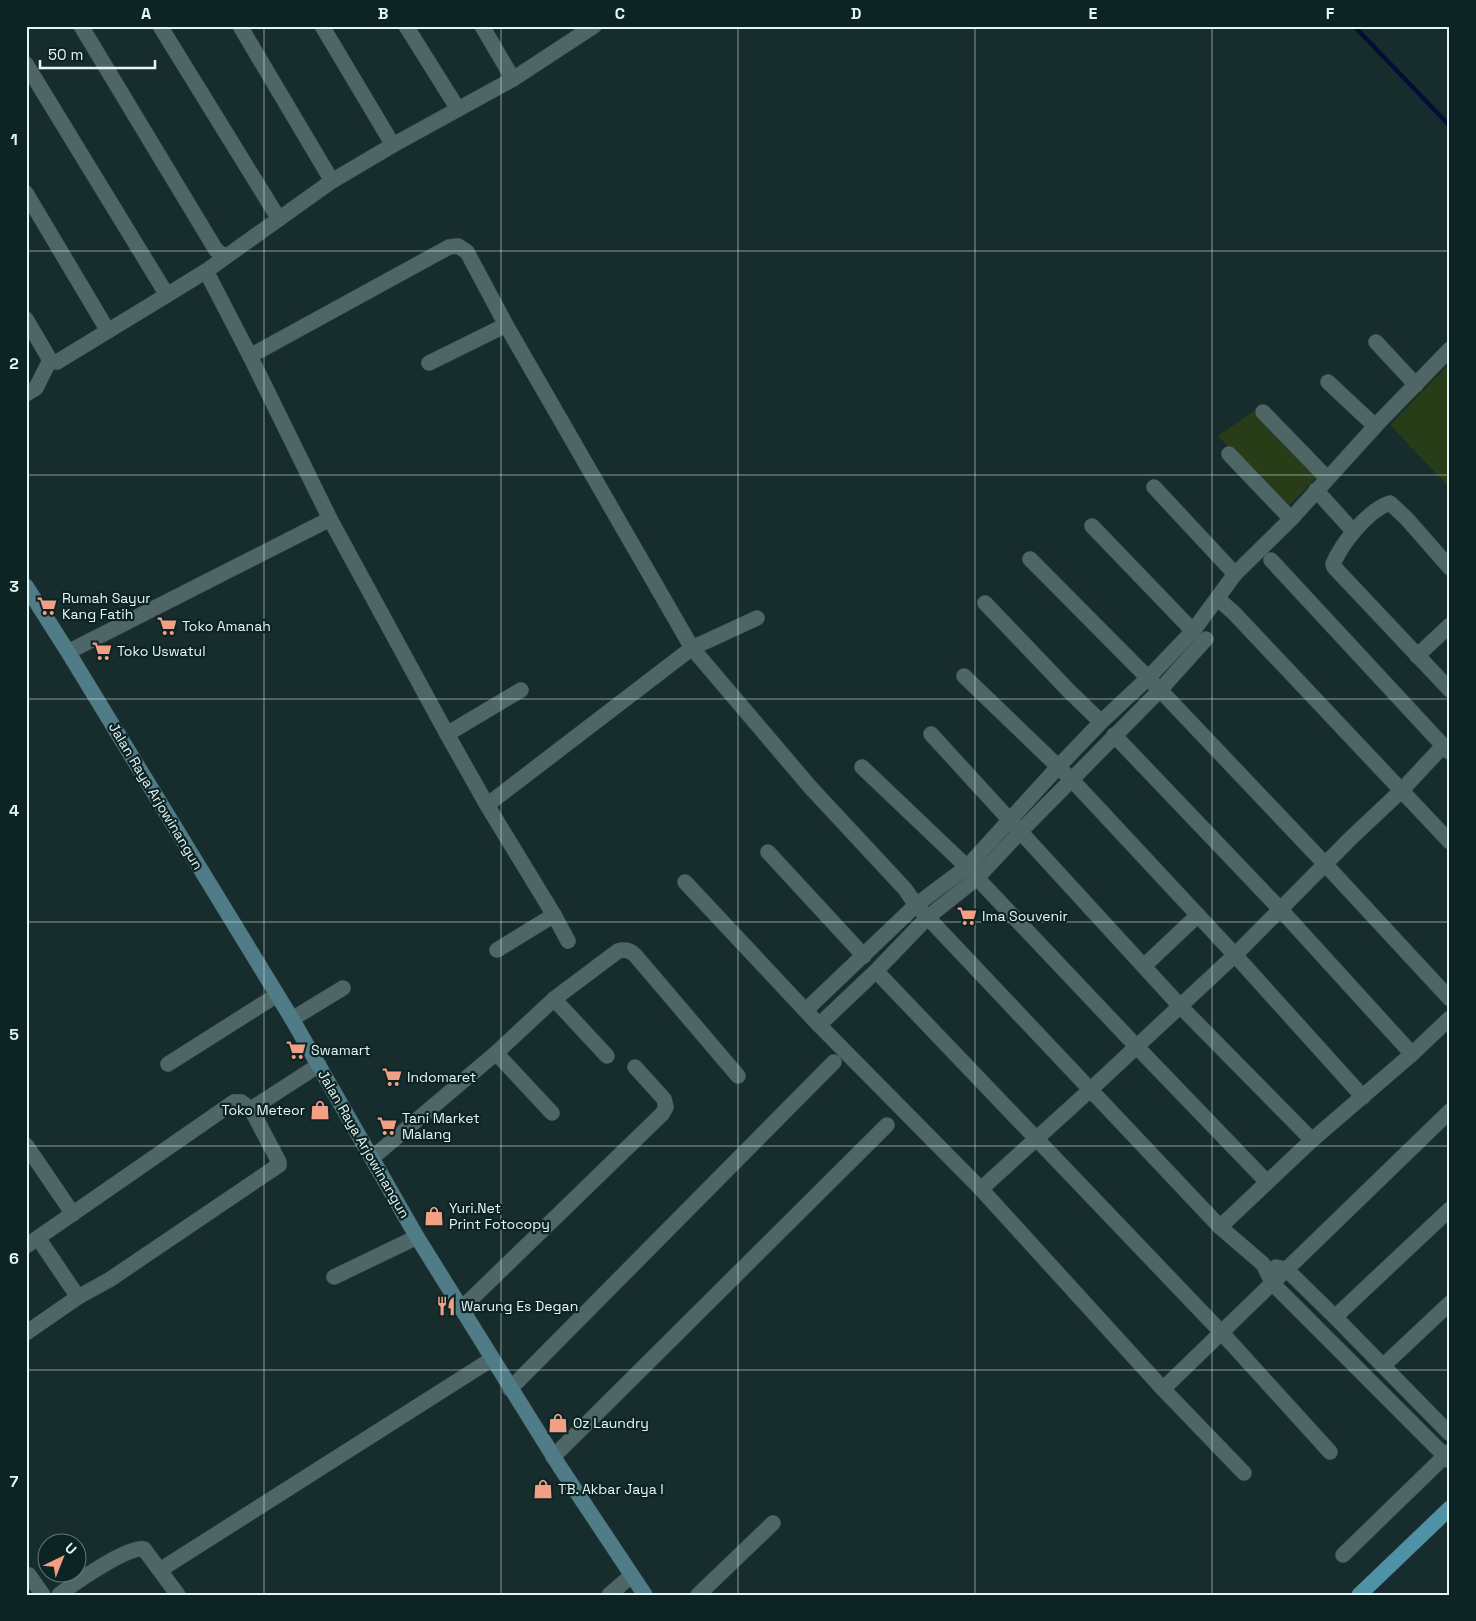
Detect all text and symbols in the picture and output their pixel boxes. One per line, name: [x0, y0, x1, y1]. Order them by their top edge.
text: A: [141, 3, 151, 24]
text: B: [378, 3, 388, 24]
text: C: [615, 3, 625, 24]
text: D: [851, 3, 861, 24]
text: E: [1089, 3, 1098, 24]
text: F: [1326, 3, 1335, 24]
scale bar: [40, 38, 155, 70]
text: 50 m: [48, 45, 83, 64]
text: 1: [10, 129, 18, 150]
text: 2: [9, 353, 19, 374]
text: 3: [9, 576, 19, 597]
place label: Rumah Sayur Kang Fatih: [62, 589, 151, 623]
supermarket icon: Rumah Sayur Kang Fatih: [36, 595, 58, 617]
supermarket icon: Toko Amanah: [156, 615, 178, 637]
place label: Toko Amanah: [182, 617, 271, 635]
supermarket icon: Toko Uswatul: [91, 640, 113, 662]
place label: Toko Uswatul: [117, 642, 206, 660]
street label: Jalan Raya Arjowinangun: [105, 719, 207, 873]
text: 4: [9, 800, 19, 821]
supermarket icon: Ima Souvenir: [956, 905, 978, 927]
place label: Ima Souvenir: [982, 907, 1068, 925]
text: 5: [9, 1024, 19, 1045]
supermarket icon: Swamart: [285, 1039, 307, 1061]
place label: Swamart: [311, 1041, 371, 1059]
supermarket icon: Indomaret: [381, 1066, 403, 1088]
street label: Jalan Raya Arjowinangun: [314, 1067, 414, 1221]
place label: Indomaret: [407, 1068, 476, 1086]
shop icon: Toko Meteor: [309, 1099, 331, 1121]
place label: Toko Meteor: [222, 1101, 305, 1119]
place label: Tani Market Malang: [402, 1109, 480, 1143]
supermarket icon: Tani Market Malang: [376, 1115, 398, 1137]
place label: Yuri.Net Print Fotocopy: [449, 1199, 550, 1233]
shop icon: Yuri.Net Print Fotocopy: [423, 1205, 445, 1227]
text: 6: [9, 1248, 19, 1269]
restaurant icon: Warung Es Degan: [435, 1295, 457, 1317]
place label: Warung Es Degan: [461, 1297, 578, 1315]
shop icon: Oz Laundry: [547, 1412, 569, 1434]
place label: Oz Laundry: [573, 1414, 649, 1432]
text: 7: [10, 1471, 19, 1492]
shop icon: TB. Akbar Jaya I: [532, 1478, 554, 1500]
place label: TB. Akbar Jaya I: [558, 1480, 664, 1498]
north arrow: [38, 1534, 88, 1584]
text: U: [61, 1539, 80, 1558]

